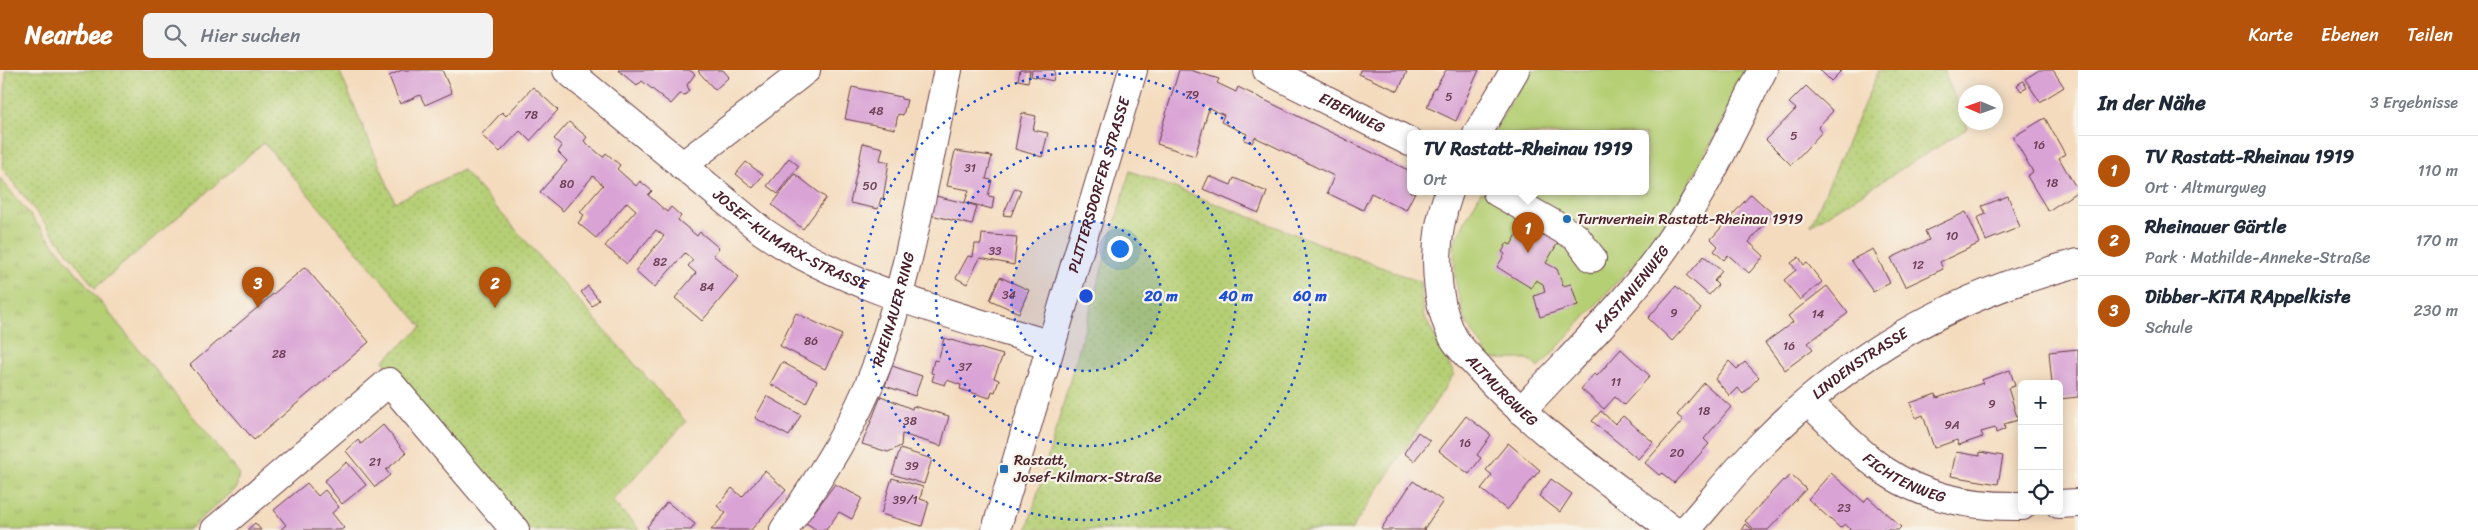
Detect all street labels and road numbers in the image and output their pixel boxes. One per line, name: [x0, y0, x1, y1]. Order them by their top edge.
street label: EIBENWEG: [1314, 85, 1390, 141]
street label: PLITTERSDORFER STRASSE: [1060, 92, 1138, 276]
street label: JOSEF-KILMARX-STRASSE: [706, 182, 874, 298]
street label: KASTANIENWEG: [1588, 239, 1677, 339]
street label: RHEINAUER RING: [864, 249, 922, 370]
street label: LINDENSTRASSE: [1806, 320, 1914, 406]
street label: ALTMURGWEG: [1459, 347, 1544, 433]
street label: FICHTENWEG: [1857, 446, 1949, 510]

